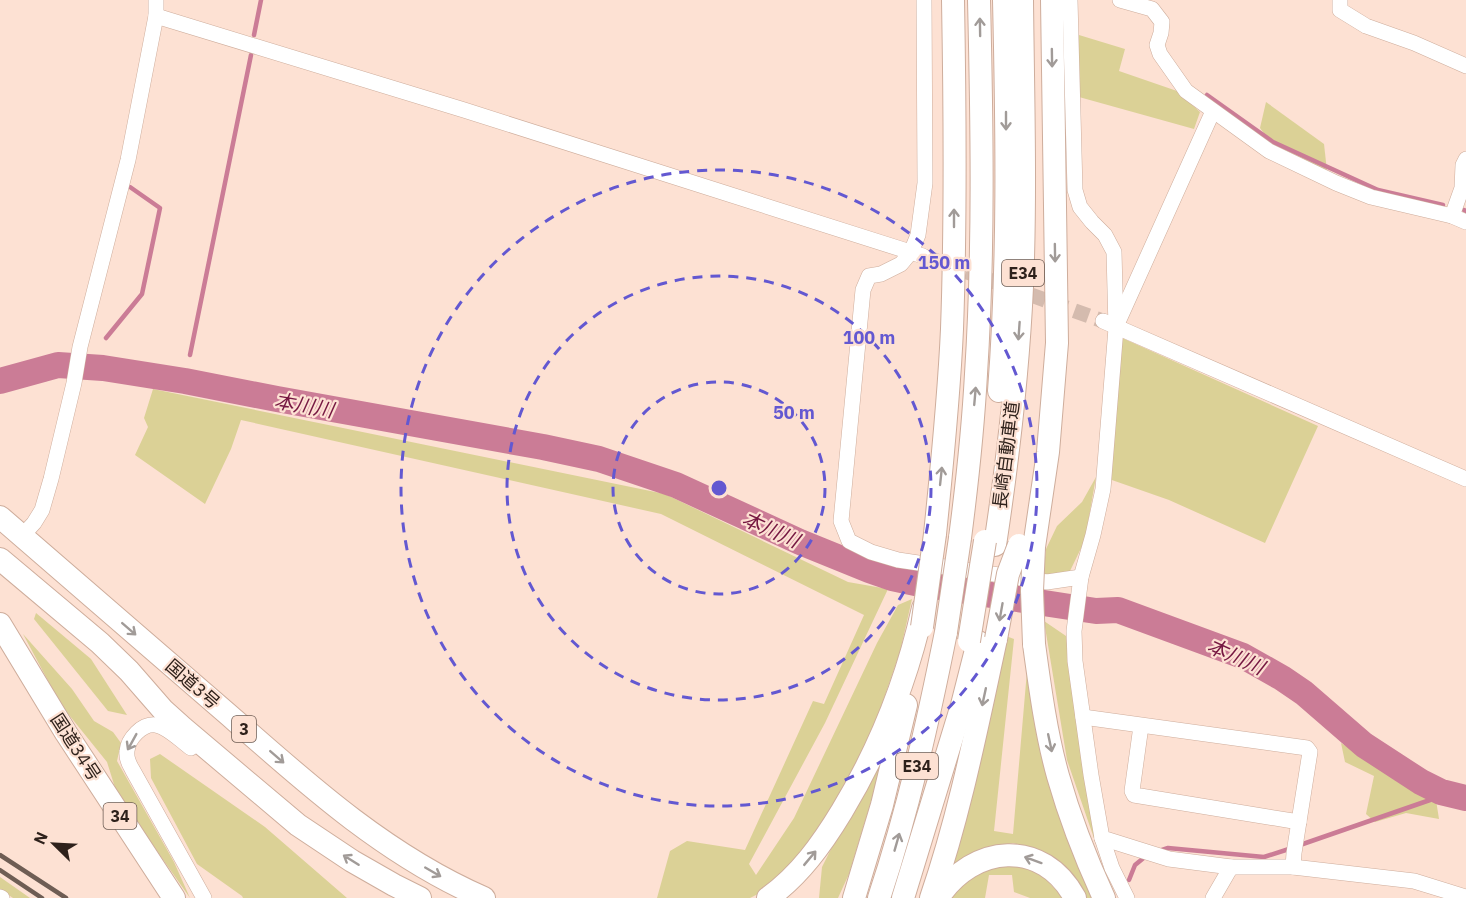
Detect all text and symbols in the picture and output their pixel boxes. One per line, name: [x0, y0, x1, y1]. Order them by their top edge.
one-way arrow: [974, 18, 986, 38]
one-way arrow: [1046, 48, 1058, 68]
one-way arrow: [1000, 111, 1012, 131]
one-way arrow: [948, 208, 960, 228]
one-way arrow: [1050, 243, 1061, 263]
text: 150 m: [918, 251, 970, 274]
road number: E34: [1002, 260, 1044, 286]
one-way arrow: [1014, 321, 1025, 341]
text: 100 m: [843, 326, 895, 349]
water label: 本川川: [272, 386, 338, 424]
one-way arrow: [969, 387, 980, 407]
street label: 長崎自動車道: [988, 400, 1024, 510]
text: 50 m: [773, 401, 815, 424]
one-way arrow: [936, 466, 947, 486]
centre of rings: [709, 478, 729, 498]
water label: 本川川: [738, 504, 806, 554]
one-way arrow: [995, 602, 1006, 621]
one-way arrow: [121, 622, 136, 636]
water label: 本川川: [1203, 631, 1271, 681]
street label: 国道3号: [161, 654, 225, 714]
one-way arrow: [977, 687, 989, 706]
street label: 国道34号: [46, 709, 106, 785]
road number: 3: [232, 716, 256, 742]
one-way arrow: [126, 733, 138, 750]
one-way arrow: [1045, 733, 1057, 752]
one-way arrow: [269, 750, 284, 764]
road number: E34: [896, 753, 938, 779]
road number: 34: [104, 803, 136, 829]
north arrow: [24, 814, 84, 874]
text: N: [29, 829, 52, 847]
one-way arrow: [892, 833, 903, 852]
one-way arrow: [804, 850, 817, 866]
one-way arrow: [342, 853, 359, 866]
one-way arrow: [1024, 853, 1043, 864]
one-way arrow: [424, 867, 441, 879]

